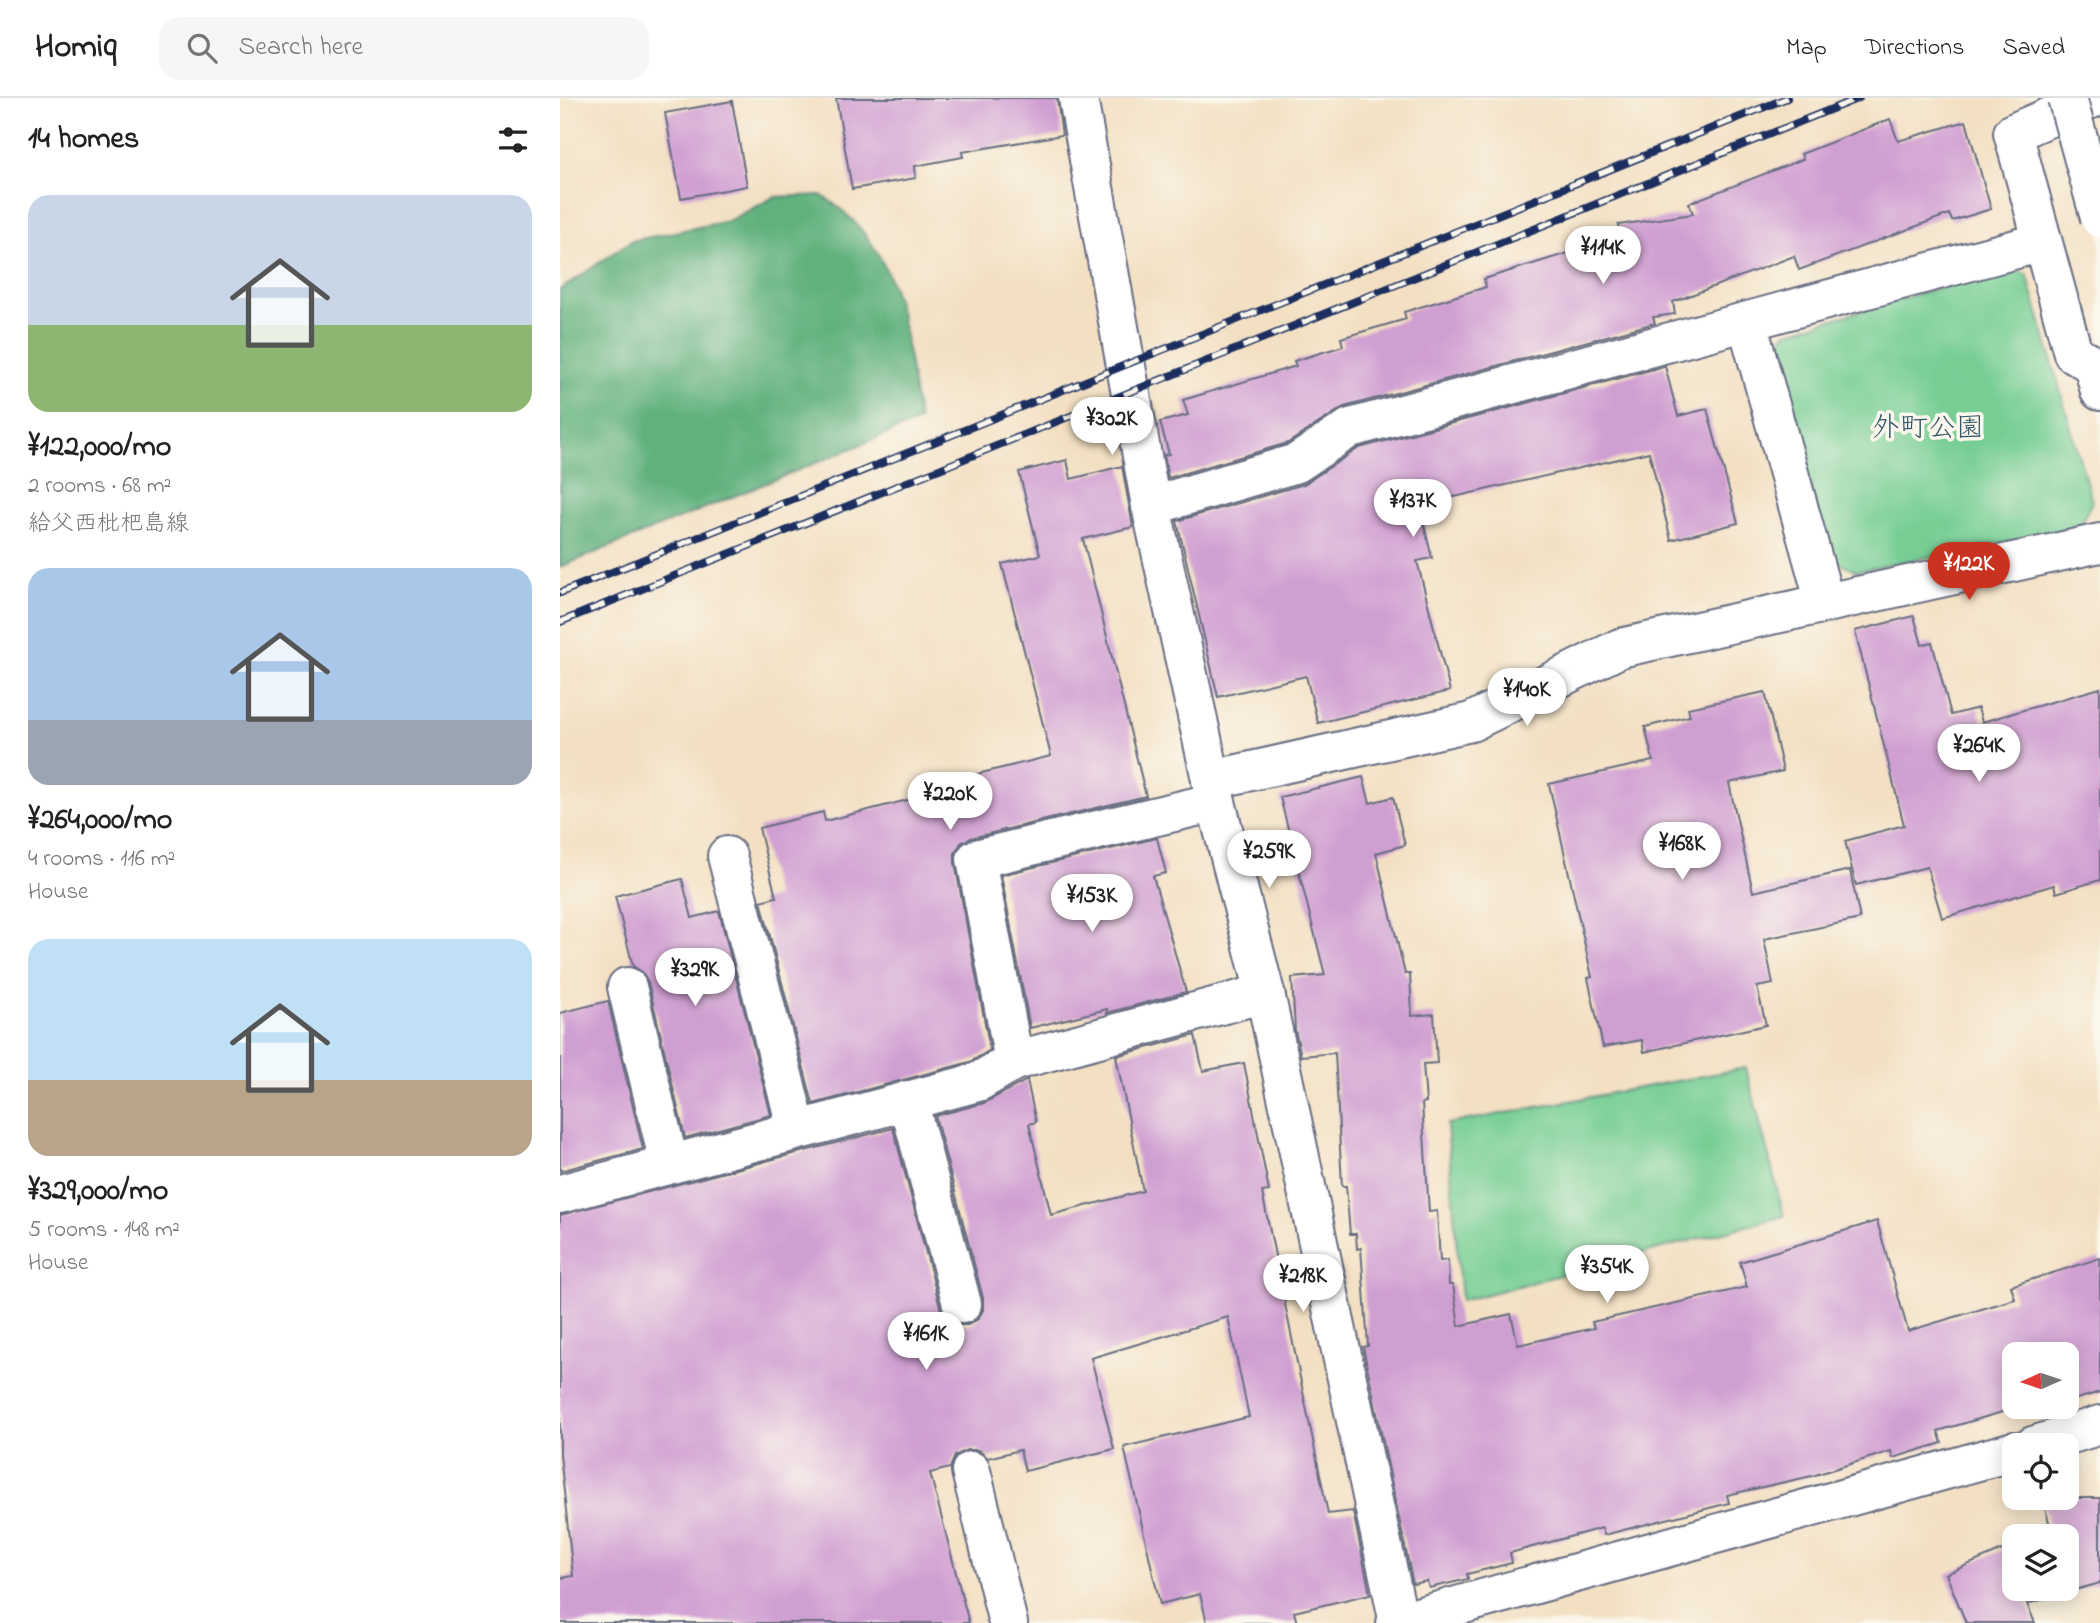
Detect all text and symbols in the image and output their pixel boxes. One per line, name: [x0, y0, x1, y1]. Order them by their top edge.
search box: [159, 17, 649, 80]
text: Homiq: [35, 24, 117, 72]
icon: search: [183, 29, 221, 67]
text: Search here: [239, 29, 363, 67]
text: Map: [1786, 31, 1827, 66]
text: Directions: [1865, 31, 1964, 66]
text: Saved: [2002, 31, 2065, 66]
text: 14 homes: [28, 118, 139, 162]
icon: filters: [494, 121, 532, 159]
pin: ¥114K: [1554, 226, 1652, 286]
text: ¥114K: [1581, 232, 1625, 265]
icon: home: [217, 240, 343, 366]
pin: ¥302K: [1063, 398, 1161, 457]
text: ¥302K: [1087, 403, 1138, 436]
park label: 外町公園: [1872, 409, 1984, 450]
text: ¥122,000/mo: [28, 426, 171, 470]
text: 2 rooms · 68 m²: [28, 470, 171, 503]
pin: ¥137K: [1364, 480, 1462, 539]
text: ¥137K: [1390, 485, 1436, 518]
text: 給父西枇杷島線: [28, 508, 189, 541]
pin: ¥122K: [1920, 542, 2018, 602]
text: ¥122K: [1944, 548, 1994, 581]
icon: home: [217, 614, 343, 740]
pin: ¥140K: [1478, 668, 1576, 728]
text: ¥140K: [1504, 674, 1550, 707]
pin: ¥264K: [1930, 724, 2028, 784]
text: ¥264K: [1953, 730, 2005, 763]
pin: ¥220K: [901, 772, 999, 832]
text: ¥220K: [924, 778, 976, 811]
text: ¥264,000/mo: [28, 799, 172, 843]
pin: ¥168K: [1633, 822, 1731, 882]
text: ¥168K: [1659, 828, 1705, 861]
pin: ¥259K: [1220, 830, 1318, 890]
text: ¥259K: [1243, 836, 1295, 869]
text: 4 rooms · 116 m²: [28, 843, 175, 876]
pin: ¥153K: [1043, 874, 1141, 934]
text: House: [28, 876, 88, 909]
text: ¥153K: [1067, 880, 1117, 913]
pin: ¥329K: [646, 948, 744, 1008]
text: ¥329K: [671, 954, 719, 987]
icon: home: [217, 985, 343, 1111]
text: ¥329,000/mo: [28, 1170, 168, 1214]
text: 5 rooms · 148 m²: [28, 1214, 180, 1247]
pin: ¥354K: [1558, 1246, 1656, 1305]
text: House: [28, 1247, 88, 1280]
text: ¥354K: [1581, 1251, 1633, 1284]
pin: ¥218K: [1254, 1254, 1352, 1314]
text: ¥218K: [1279, 1260, 1327, 1293]
pin: ¥161K: [877, 1312, 975, 1372]
text: ¥161K: [904, 1318, 948, 1351]
north arrow: [2002, 1342, 2079, 1419]
map controls: [2002, 1342, 2079, 1601]
button: locate: [2002, 1433, 2079, 1510]
button: layers: [2002, 1524, 2079, 1601]

